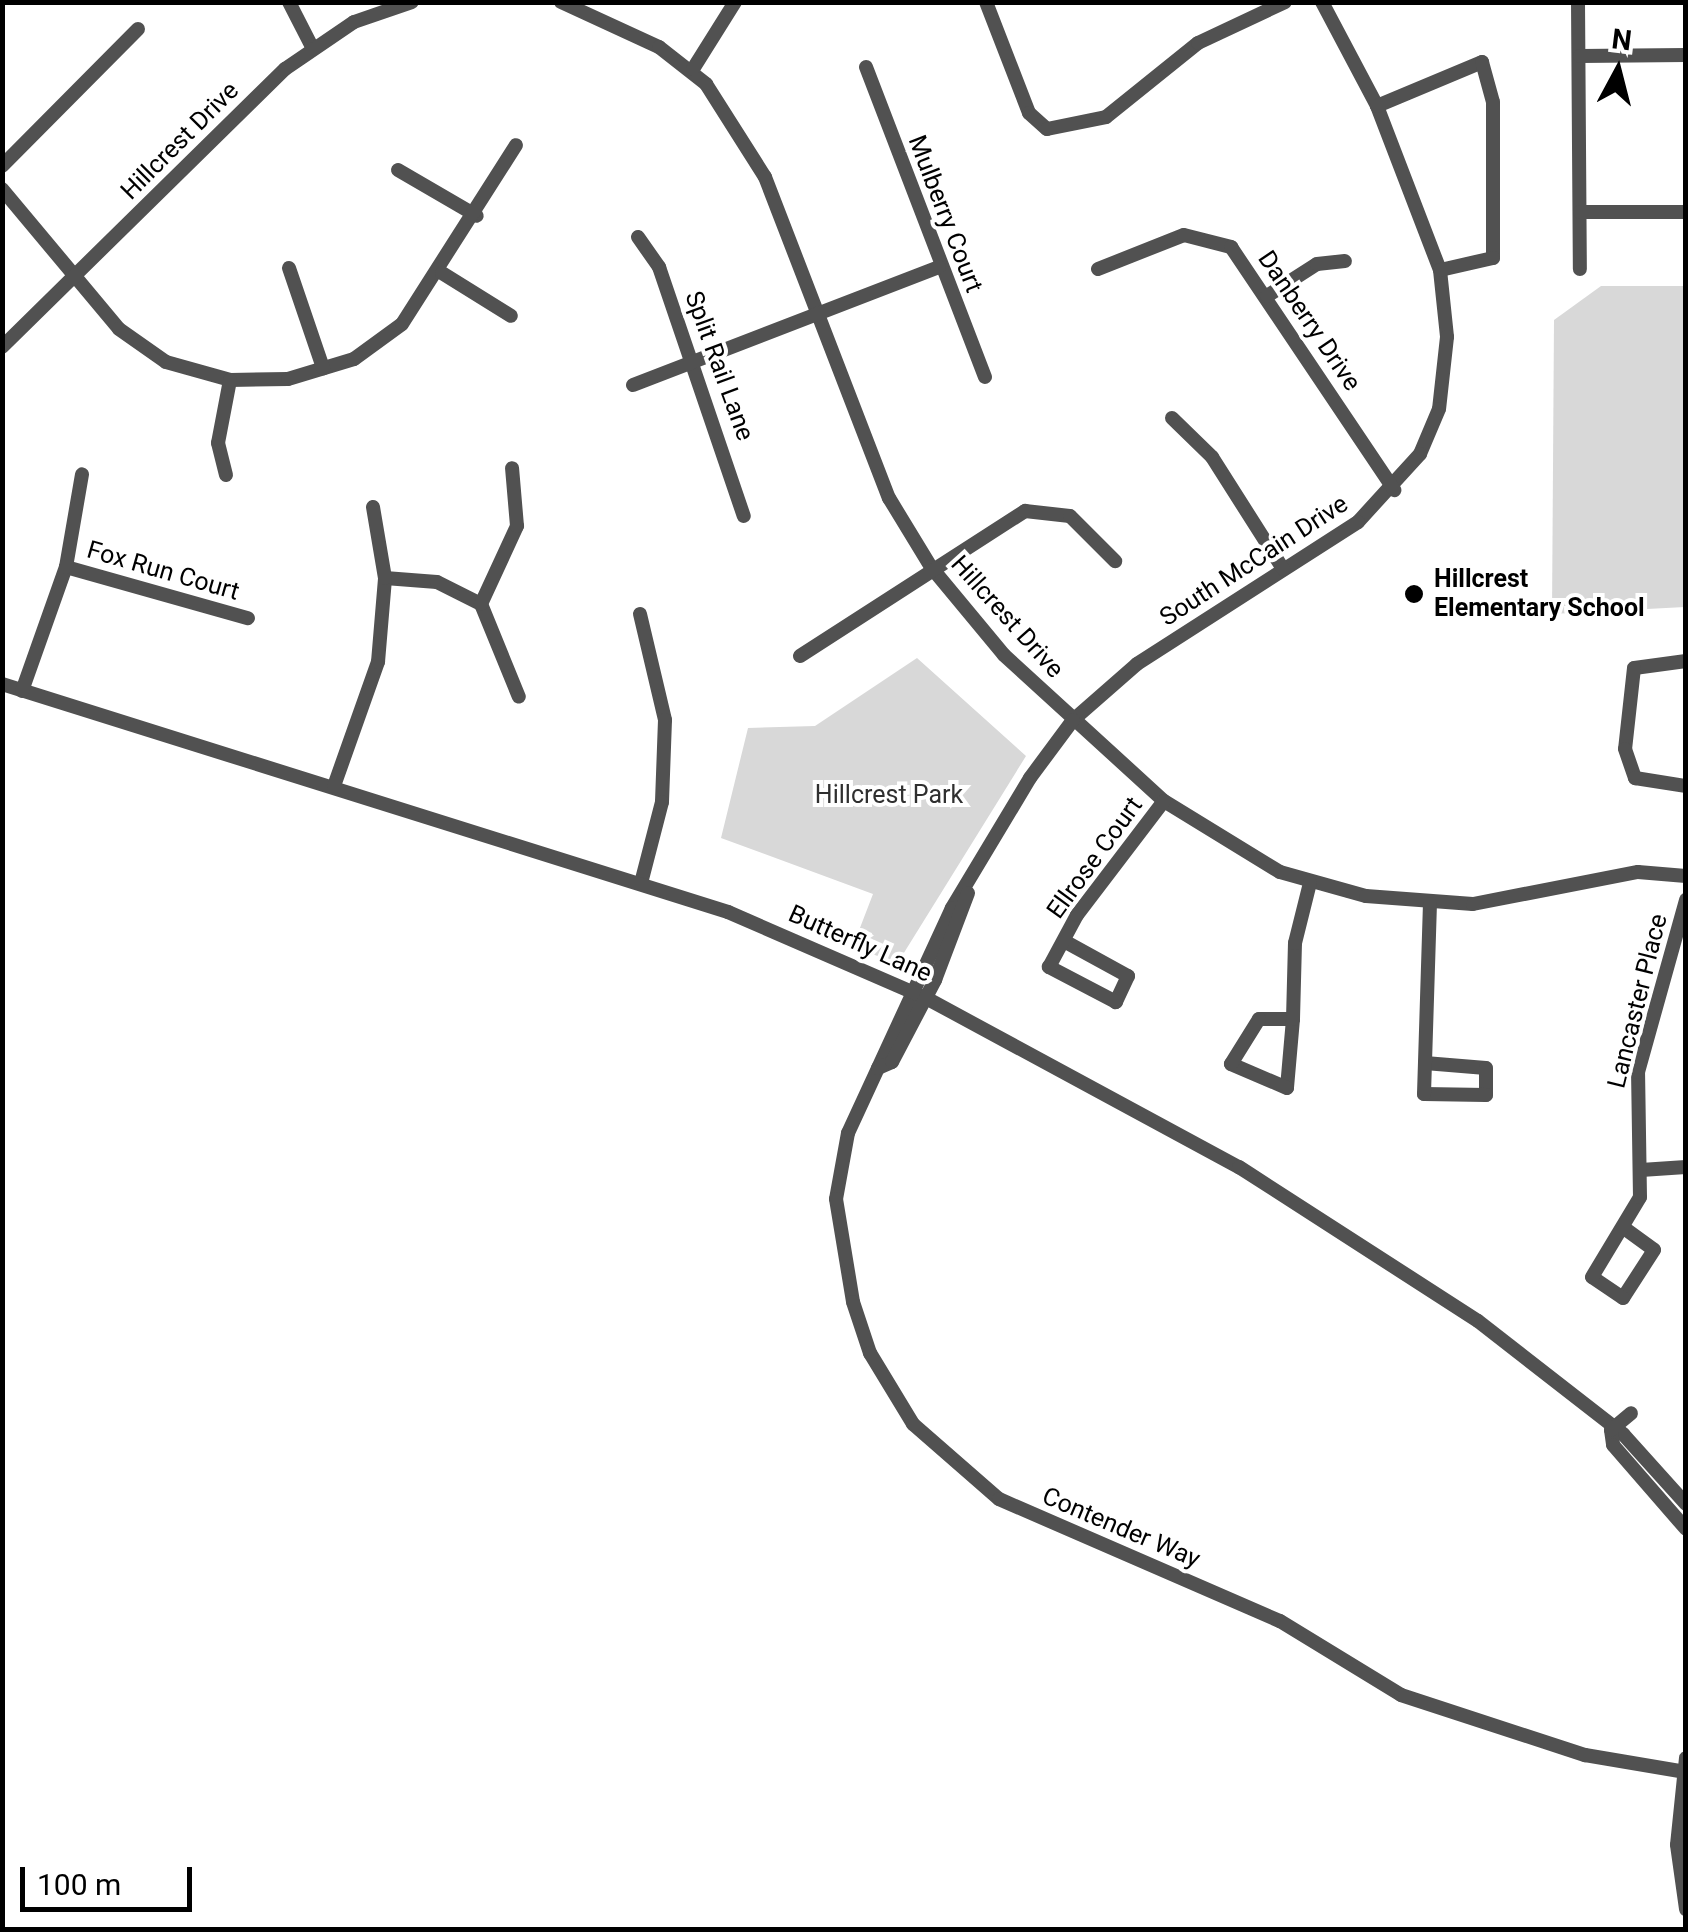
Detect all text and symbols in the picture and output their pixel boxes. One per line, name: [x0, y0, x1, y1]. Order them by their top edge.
north arrow: [1568, 20, 1668, 120]
text: N: [1610, 22, 1634, 57]
street label: Hillcrest Drive: [115, 76, 245, 206]
street label: Mulberry Court: [901, 131, 989, 297]
street label: Danberry Drive: [1251, 245, 1367, 397]
street label: Split Rail Lane: [678, 287, 760, 445]
street label: South McCain Drive: [1154, 489, 1354, 633]
street label: Fox Run Court: [83, 535, 243, 607]
street label: Hillcrest Drive: [944, 550, 1070, 684]
place label: Hillcrest Elementary School: [1434, 565, 1645, 624]
marker: Hillcrest Elementary School: [1403, 583, 1425, 605]
park label: Hillcrest Park: [815, 780, 963, 810]
street label: Ellrose Court: [1041, 791, 1149, 925]
street label: Butterfly Lane: [784, 899, 936, 989]
street label: Lancaster Place: [1602, 911, 1674, 1091]
street label: Contender Way: [1038, 1481, 1204, 1575]
scale bar: [25, 1847, 198, 1909]
text: 100 m: [37, 1867, 121, 1902]

